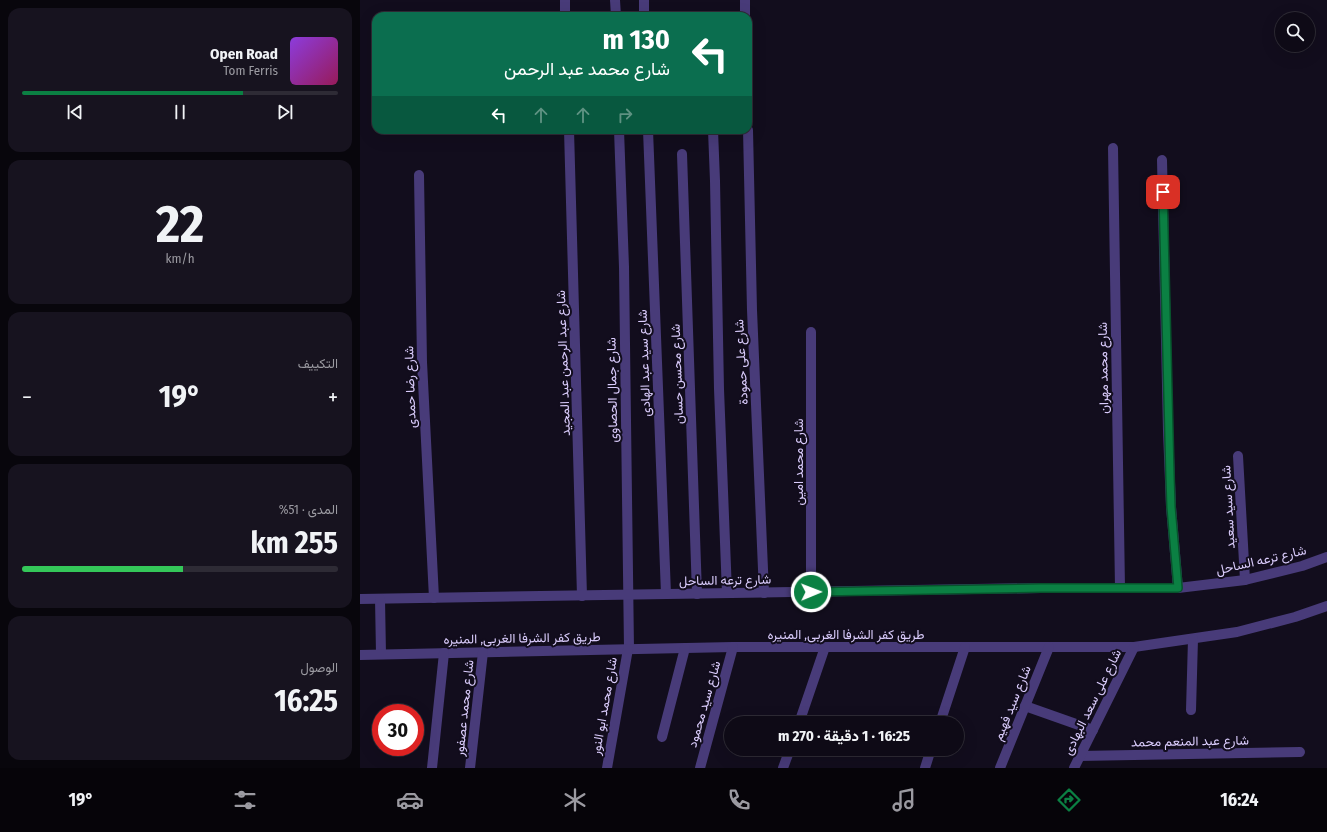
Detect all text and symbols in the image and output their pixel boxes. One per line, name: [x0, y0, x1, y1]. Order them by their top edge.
map controls: [1275, 12, 1315, 52]
button: search: [1275, 12, 1315, 52]
text: 130 m: [602, 23, 670, 56]
icon: left: [684, 28, 736, 80]
text: Open Road: [210, 45, 278, 63]
text: شارع محمد عبد الرحمن: [504, 58, 670, 80]
text: Tom Ferris: [223, 63, 278, 78]
icon: previous: [64, 101, 86, 123]
icon: pause: [169, 101, 191, 123]
icon: next: [274, 101, 296, 123]
icon: left: [488, 104, 510, 126]
icon: ahead: [530, 104, 552, 126]
icon: ahead: [572, 104, 594, 126]
icon: right: [614, 104, 636, 126]
pin: [1146, 175, 1180, 209]
icon: arrive: [1152, 181, 1174, 203]
text: 22: [156, 193, 204, 256]
text: km/h: [166, 251, 195, 266]
street label: شارع عبد الرحمن عبد المجيد: [553, 290, 575, 436]
street label: شارع سيد عبد الهادى: [635, 309, 655, 417]
street label: شارع على حمودة: [731, 319, 753, 405]
street label: شارع محمد مهران: [1095, 322, 1113, 414]
street label: شارع محسن حسان: [668, 324, 688, 424]
street label: شارع جمال الحصاوى: [604, 337, 622, 443]
street label: شارع رضا حمدى: [401, 346, 421, 428]
text: التكييف: [298, 356, 338, 371]
text: 19°: [159, 379, 201, 415]
text: −: [22, 384, 32, 411]
text: +: [328, 384, 338, 411]
street label: شارع محمد امين: [791, 419, 808, 505]
street label: شارع سيد سعيد: [1218, 465, 1240, 549]
text: المدى · 51%: [279, 502, 338, 517]
text: 255 km: [250, 525, 338, 561]
street label: شارع ترعه الساحل: [1214, 542, 1308, 580]
position arrow: [790, 571, 832, 613]
street label: شارع ترعه الساحل: [679, 572, 771, 590]
street label: طريق كفر الشرفا الغربى, المنيره: [767, 627, 925, 643]
street label: طريق كفر الشرفا الغربى, المنيره: [443, 629, 601, 648]
street label: شارع على سعد البهادى: [1060, 647, 1126, 758]
street label: شارع محمد ابو النور: [588, 656, 622, 758]
street label: شارع محمد عصفور: [451, 659, 479, 758]
street label: شارع سيد محمود: [684, 659, 725, 750]
text: الوصول: [300, 660, 338, 675]
street label: شارع سيد فهيم: [990, 663, 1036, 743]
text: 16:25: [274, 683, 338, 719]
speed limit sign: 30: [372, 704, 424, 756]
text: 16:25 · 1 دقيقة · 270 m: [778, 727, 910, 745]
street label: شارع عبد المنعم محمد: [1131, 732, 1249, 752]
icon: filters: [231, 786, 259, 814]
icon: car: [396, 786, 424, 814]
icon: climate: [561, 786, 589, 814]
icon: phone: [725, 786, 753, 814]
icon: music: [890, 786, 918, 814]
icon: directions: [1055, 786, 1083, 814]
text: 19°: [68, 789, 94, 811]
text: 16:24: [1220, 789, 1259, 811]

